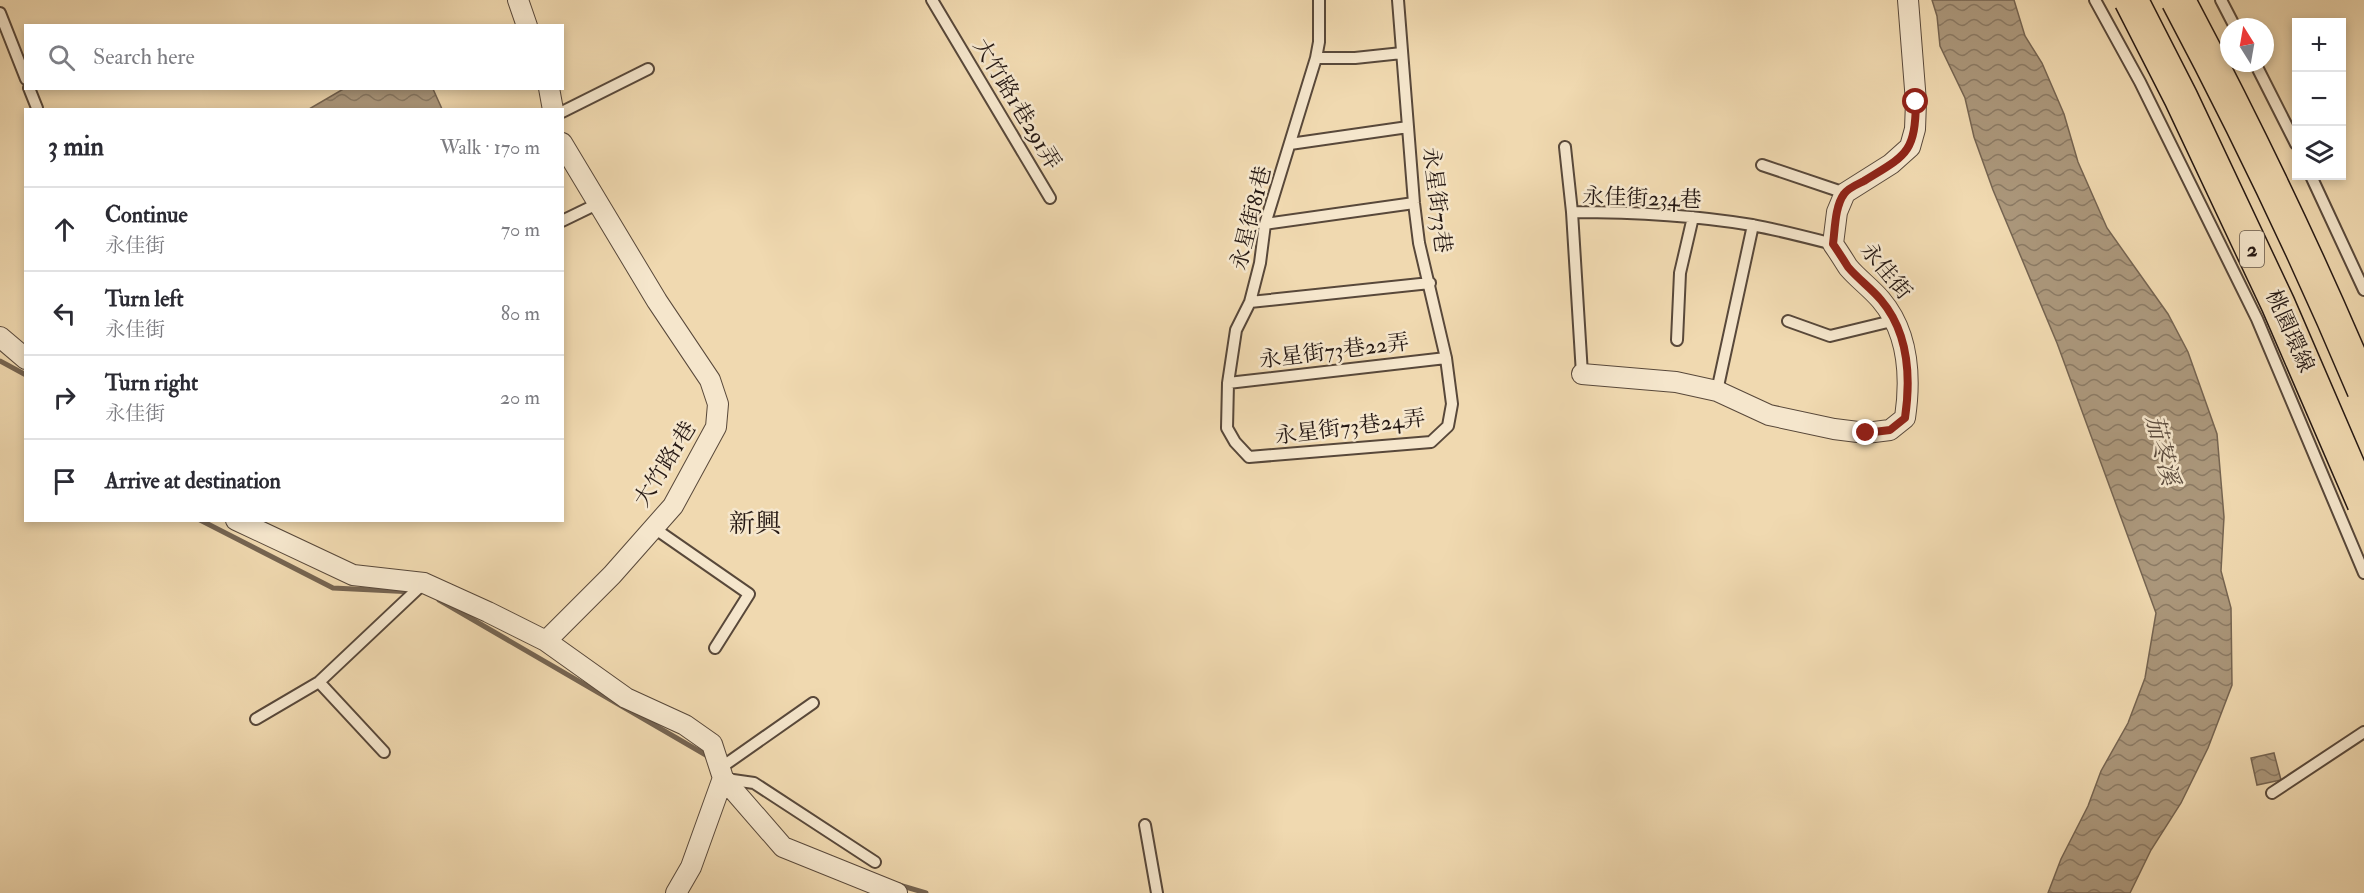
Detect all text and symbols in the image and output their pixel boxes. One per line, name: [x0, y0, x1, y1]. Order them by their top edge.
north arrow: [2220, 18, 2274, 72]
map controls: [2292, 18, 2346, 180]
button: +: [2292, 18, 2346, 72]
search box: [24, 24, 564, 90]
street label: 大竹路1巷291弄: [967, 33, 1067, 175]
icon: search: [45, 41, 78, 74]
text: Search here: [93, 43, 195, 71]
button: −: [2292, 72, 2346, 126]
route start: [1902, 88, 1928, 114]
button: layers: [2292, 126, 2346, 180]
text: 3 min: [48, 131, 104, 163]
text: Walk · 170 m: [440, 135, 540, 160]
street label: 永星街73巷: [1417, 145, 1457, 255]
street label: 永星街81巷: [1225, 163, 1277, 273]
street label: 永佳街234巷: [1582, 182, 1702, 214]
text: Continue: [105, 201, 188, 229]
icon: ahead: [48, 213, 81, 246]
text: 70 m: [501, 217, 540, 242]
road number: 2: [2240, 231, 2264, 267]
text: 永佳街: [105, 233, 165, 258]
street label: 永佳街: [1854, 237, 1918, 305]
text: Turn left: [105, 285, 184, 313]
street label: 桃園環線: [2259, 285, 2321, 377]
icon: left: [48, 297, 81, 330]
text: 80 m: [501, 301, 540, 326]
text: 永佳街: [105, 317, 165, 342]
street label: 永星街73巷22弄: [1257, 328, 1411, 374]
text: Turn right: [105, 369, 198, 397]
icon: right: [48, 381, 81, 414]
text: 20 m: [500, 385, 540, 410]
text: 永佳街: [105, 401, 165, 426]
street label: 永星街73巷24弄: [1273, 404, 1427, 450]
water label: 茄苳溪: [2138, 411, 2186, 492]
street label: 大竹路1巷: [628, 416, 702, 512]
route end: [1852, 419, 1878, 445]
icon: arrive: [48, 465, 81, 498]
text: Arrive at destination: [105, 467, 281, 495]
district label: 新興: [729, 508, 781, 540]

